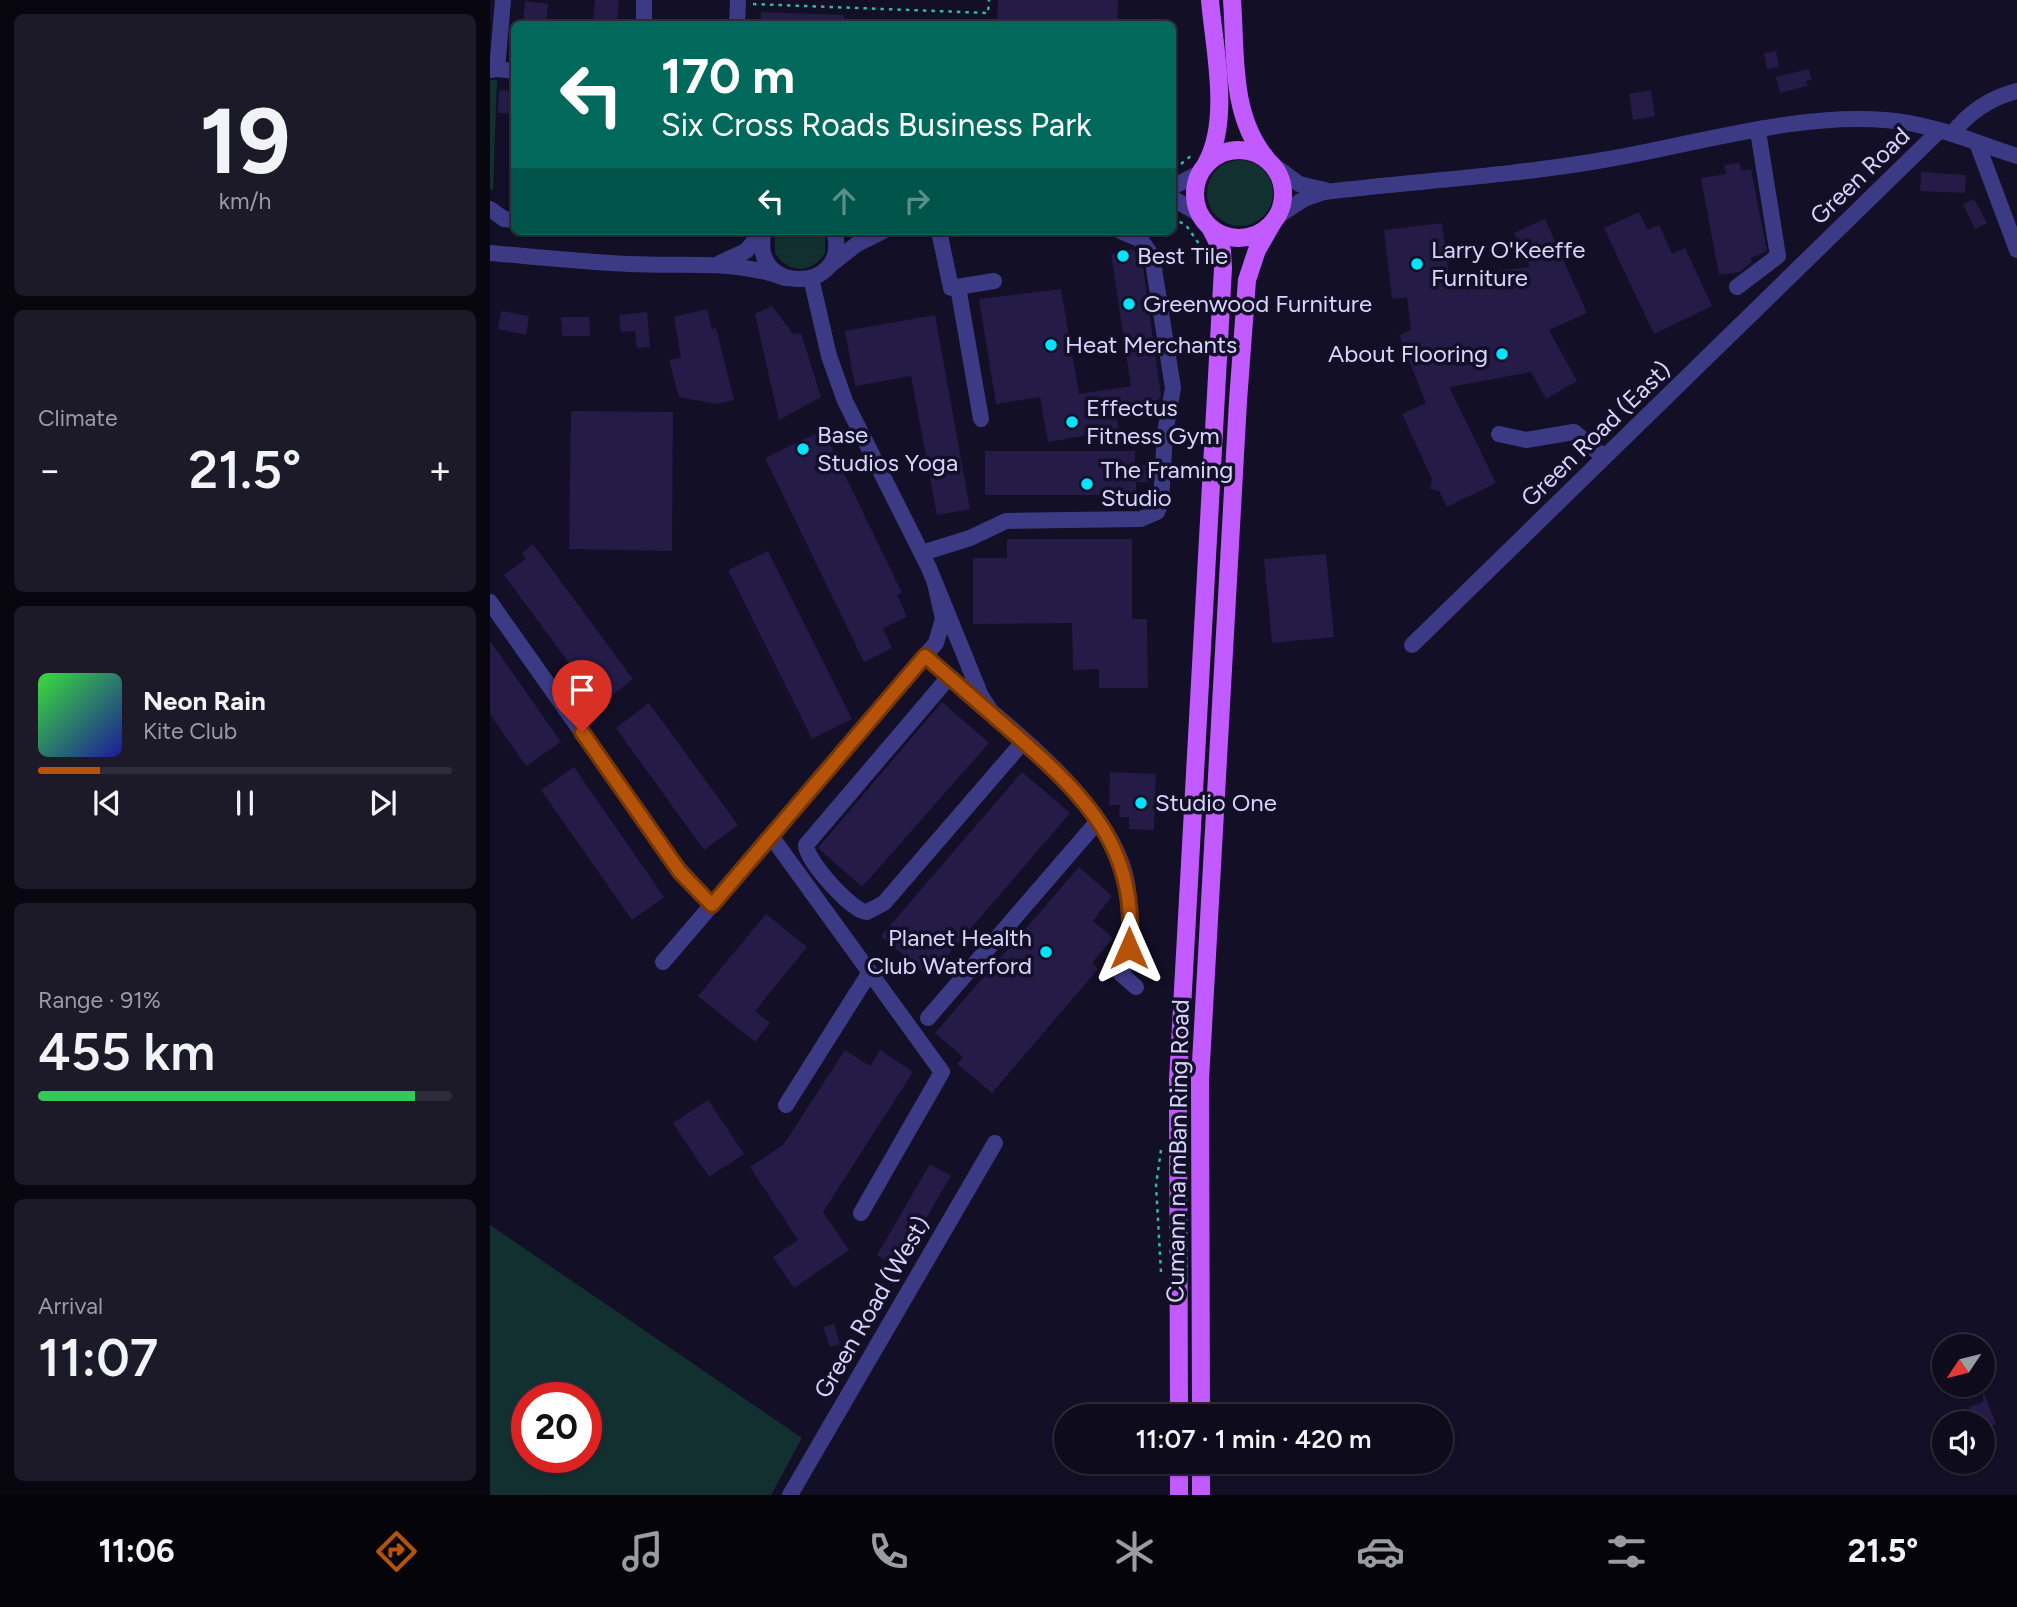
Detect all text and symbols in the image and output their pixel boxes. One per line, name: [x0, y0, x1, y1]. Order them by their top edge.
text: 170 m: [661, 46, 795, 105]
icon: left: [546, 49, 637, 140]
text: 19: [199, 87, 291, 196]
text: Six Cross Roads Business Park: [661, 106, 1091, 144]
street label: Green Road: [1804, 121, 1915, 230]
icon: left: [752, 182, 790, 220]
icon: ahead: [825, 182, 863, 220]
icon: right: [898, 182, 936, 220]
text: km/h: [219, 187, 271, 215]
place label: Larry O'Keeffe Furniture: [1431, 235, 1585, 292]
place label: Best Tile: [1137, 241, 1228, 270]
marker: Best Tile: [1115, 248, 1131, 264]
marker: Larry O'Keeffe Furniture: [1409, 256, 1425, 272]
place label: Greenwood Furniture: [1143, 289, 1372, 318]
marker: Greenwood Furniture: [1121, 296, 1137, 312]
place label: Heat Merchants: [1065, 330, 1237, 359]
marker: Heat Merchants: [1043, 337, 1059, 353]
place label: About Flooring: [1328, 339, 1488, 368]
marker: About Flooring: [1494, 346, 1510, 362]
street label: Green Road (East): [1515, 355, 1676, 512]
place label: Effectus Fitness Gym: [1086, 393, 1220, 450]
text: Climate: [38, 404, 117, 432]
marker: Effectus Fitness Gym: [1064, 414, 1080, 430]
place label: Base Studios Yoga: [817, 420, 958, 477]
text: 21.5°: [188, 439, 302, 501]
marker: Base Studios Yoga: [795, 441, 811, 457]
text: −: [38, 447, 62, 493]
text: +: [428, 447, 452, 493]
place label: The Framing Studio: [1101, 455, 1233, 512]
marker: The Framing Studio: [1079, 476, 1095, 492]
pin: [552, 660, 612, 732]
icon: arrive: [563, 671, 601, 709]
text: Neon Rain: [143, 685, 266, 717]
text: Kite Club: [143, 717, 237, 745]
icon: previous: [88, 784, 126, 822]
icon: pause: [226, 784, 264, 822]
icon: next: [364, 784, 402, 822]
place label: Studio One: [1155, 788, 1277, 817]
marker: Studio One: [1133, 795, 1149, 811]
position arrow: [1092, 911, 1166, 985]
place label: Planet Health Club Waterford: [867, 923, 1032, 980]
marker: Planet Health Club Waterford: [1038, 944, 1054, 960]
text: Range · 91%: [38, 986, 161, 1014]
street label: Cumann na mBan Ring Road: [1160, 999, 1195, 1303]
text: 455 km: [38, 1021, 215, 1083]
street label: Green Road (West): [808, 1211, 935, 1403]
text: Arrival: [38, 1292, 103, 1320]
text: 11:07: [38, 1327, 158, 1389]
north arrow: [1932, 1334, 1995, 1396]
map controls: [1932, 1334, 1995, 1474]
speed limit sign: 20: [511, 1382, 602, 1473]
button: sound: [1932, 1411, 1995, 1474]
text: 11:07 · 1 min · 420 m: [1135, 1423, 1372, 1455]
icon: directions: [372, 1527, 421, 1576]
icon: music: [618, 1527, 667, 1576]
icon: phone: [864, 1527, 913, 1576]
icon: climate: [1110, 1527, 1159, 1576]
icon: car: [1356, 1527, 1405, 1576]
icon: filters: [1602, 1527, 1651, 1576]
text: 11:06: [99, 1532, 174, 1570]
text: 21.5°: [1848, 1532, 1918, 1570]

